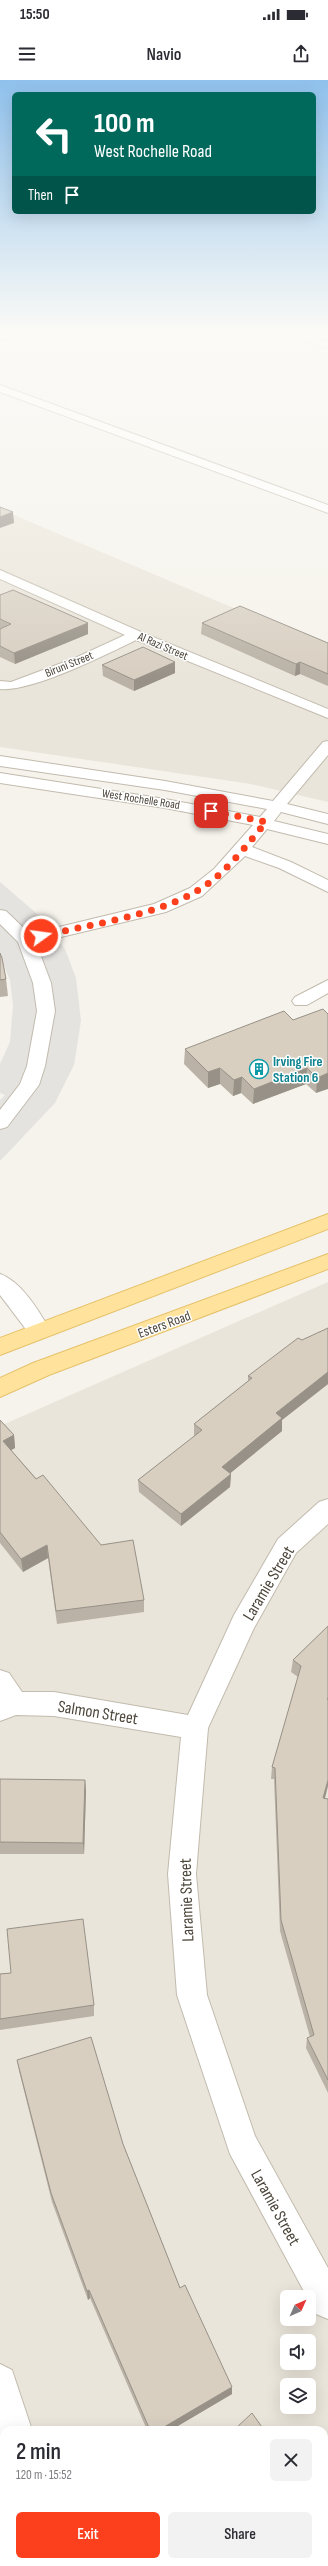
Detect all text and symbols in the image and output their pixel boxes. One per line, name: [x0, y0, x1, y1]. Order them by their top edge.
text: 15:50: [20, 5, 50, 24]
icon: menu: [16, 43, 38, 65]
icon: share: [290, 43, 312, 65]
text: Navio: [147, 44, 182, 65]
text: 100 m: [94, 107, 155, 140]
icon: left: [28, 108, 80, 160]
text: West Rochelle Road: [94, 141, 212, 162]
icon: arrive: [61, 184, 83, 206]
text: Then: [28, 186, 53, 205]
street label: Al Razi Street: [134, 629, 191, 664]
street label: Biruni Street: [43, 648, 96, 681]
street label: West Rochelle Road: [101, 786, 181, 813]
pin: [194, 794, 228, 828]
icon: arrive: [200, 800, 222, 822]
position arrow: [20, 915, 62, 957]
place label: Irving Fire Station 6: [273, 1053, 322, 1086]
building icon: Irving Fire Station 6: [248, 1058, 270, 1080]
street label: Esters Road: [135, 1307, 193, 1342]
street label: Laramie Street: [239, 1543, 299, 1624]
street label: Salmon Street: [56, 1697, 139, 1729]
street label: Laramie Street: [176, 1858, 198, 1942]
street label: Laramie Street: [246, 2166, 304, 2249]
north arrow: [280, 2290, 316, 2326]
map controls: [280, 2290, 316, 2414]
button: sound: [280, 2334, 316, 2370]
button: layers: [280, 2378, 316, 2414]
text: 2 min: [16, 2437, 61, 2466]
button: close: [270, 2439, 312, 2481]
text: 120 m · 15:52: [16, 2467, 72, 2483]
button: Exit: [16, 2512, 160, 2558]
button: Share: [168, 2512, 312, 2558]

